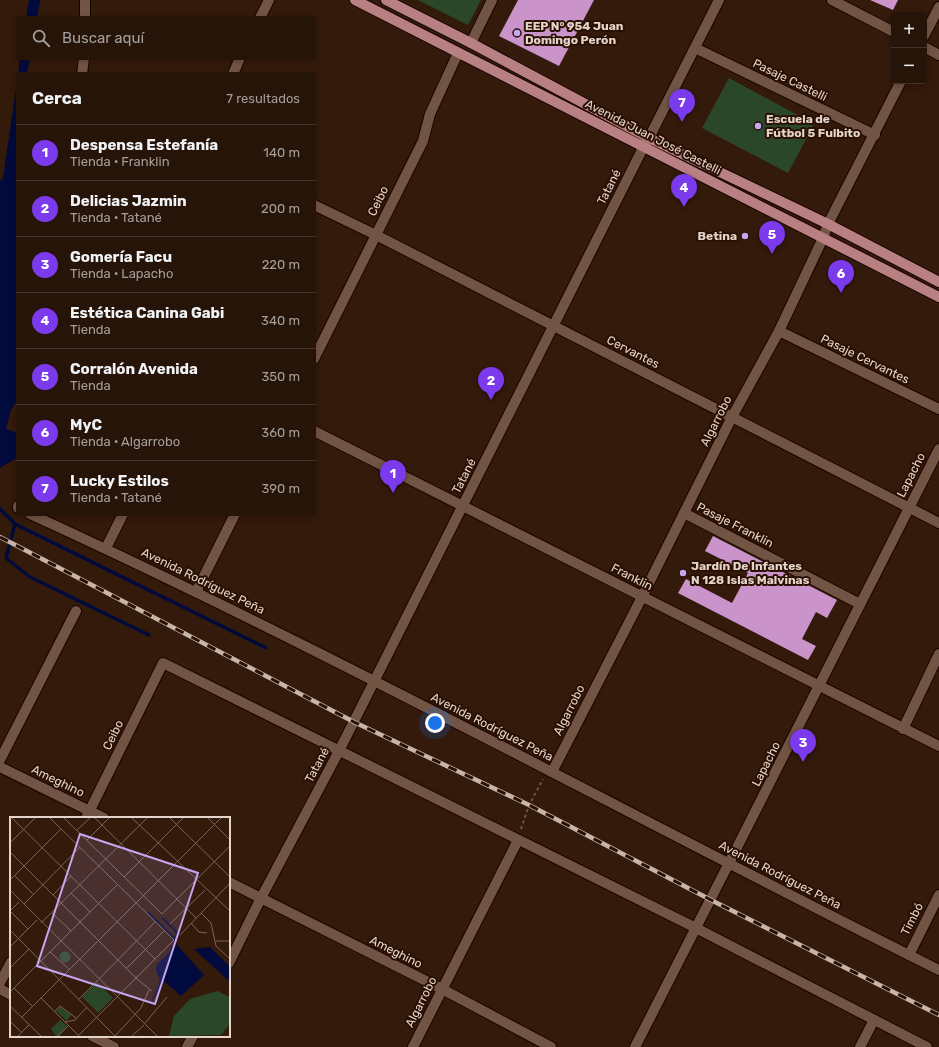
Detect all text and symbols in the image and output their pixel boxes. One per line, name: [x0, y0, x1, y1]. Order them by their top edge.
map controls: [891, 12, 927, 84]
button: +: [891, 12, 927, 48]
search box: [16, 16, 316, 60]
place label: EEP N° 954 Juan Domingo Perón: [525, 19, 624, 47]
icon: search: [30, 27, 52, 49]
marker: EEP N° 954 Juan Domingo Perón: [512, 28, 522, 38]
text: Buscar aquí: [62, 29, 144, 47]
button: −: [891, 48, 927, 84]
street label: Pasaje Castelli: [751, 56, 829, 104]
text: Cerca: [32, 88, 82, 108]
pin: 7: [669, 89, 695, 122]
text: 7 resultados: [226, 91, 300, 106]
street label: Avenida Juan José Castelli: [583, 97, 723, 177]
place label: Escuela de Fútbol 5 Fulbito: [766, 112, 860, 140]
marker: Escuela de Fútbol 5 Fulbito: [753, 121, 763, 131]
text: Despensa Estefanía: [70, 136, 218, 154]
text: 1: [42, 145, 48, 160]
text: 140 m: [263, 145, 300, 160]
text: Tienda · Franklin: [70, 154, 170, 169]
street label: Tatané: [594, 167, 624, 207]
pin: 4: [671, 174, 697, 207]
street label: Ceibo: [365, 184, 391, 218]
text: Delicias Jazmin: [70, 192, 187, 210]
text: 2: [41, 201, 49, 216]
text: 200 m: [261, 201, 300, 216]
text: Tienda · Tatané: [70, 210, 162, 225]
pin: 5: [759, 221, 785, 254]
place label: Betina: [698, 229, 737, 243]
marker: Betina: [740, 231, 750, 241]
text: Gomería Facu: [70, 248, 172, 266]
text: 3: [41, 257, 49, 272]
text: 220 m: [262, 257, 300, 272]
pin: 6: [828, 260, 854, 293]
text: Tienda · Lapacho: [70, 266, 173, 281]
text: Estética Canina Gabi: [70, 304, 224, 322]
text: 4: [41, 313, 49, 328]
text: 340 m: [261, 313, 300, 328]
text: Tienda: [70, 322, 111, 337]
street label: Pasaje Cervantes: [818, 331, 912, 387]
street label: Cervantes: [604, 333, 662, 371]
text: Corralón Avenida: [70, 360, 198, 378]
pin: 2: [478, 367, 504, 400]
text: 5: [41, 369, 49, 384]
text: 350 m: [261, 369, 300, 384]
text: Tienda: [70, 378, 111, 393]
street label: Algarrobo: [697, 393, 735, 449]
text: MyC: [70, 416, 102, 434]
text: 6: [41, 425, 49, 440]
text: 360 m: [261, 425, 300, 440]
text: Tienda · Algarrobo: [70, 434, 180, 449]
street label: Lapacho: [894, 450, 928, 500]
street label: Tatané: [449, 456, 479, 496]
pin: 1: [380, 460, 406, 493]
text: Lucky Estilos: [70, 472, 169, 490]
text: 7: [41, 481, 49, 496]
text: 390 m: [261, 481, 300, 496]
text: Tienda · Tatané: [70, 490, 162, 505]
street label: Pasaje Franklin: [694, 500, 776, 550]
street label: Avenida Rodríguez Peña: [139, 545, 267, 617]
place label: Jardín De Infantes N 128 Islas Malvinas: [691, 559, 810, 587]
street label: Franklin: [609, 561, 655, 593]
marker: Jardín De Infantes N 128 Islas Malvinas: [678, 568, 688, 578]
street label: Algarrobo: [550, 682, 588, 738]
street label: Avenida Rodríguez Peña: [429, 690, 555, 764]
your location: [425, 713, 445, 733]
street label: Ceibo: [100, 718, 126, 752]
pin: 3: [790, 729, 816, 762]
street label: Lapacho: [749, 739, 783, 789]
street label: Tatané: [302, 745, 332, 785]
street label: Ameghino: [29, 762, 87, 800]
inset map: [10, 817, 230, 1037]
street label: Avenida Rodríguez Peña: [717, 838, 843, 912]
street label: Timbó: [898, 900, 926, 938]
street label: Ameghino: [367, 933, 425, 971]
street label: Algarrobo: [402, 974, 440, 1030]

